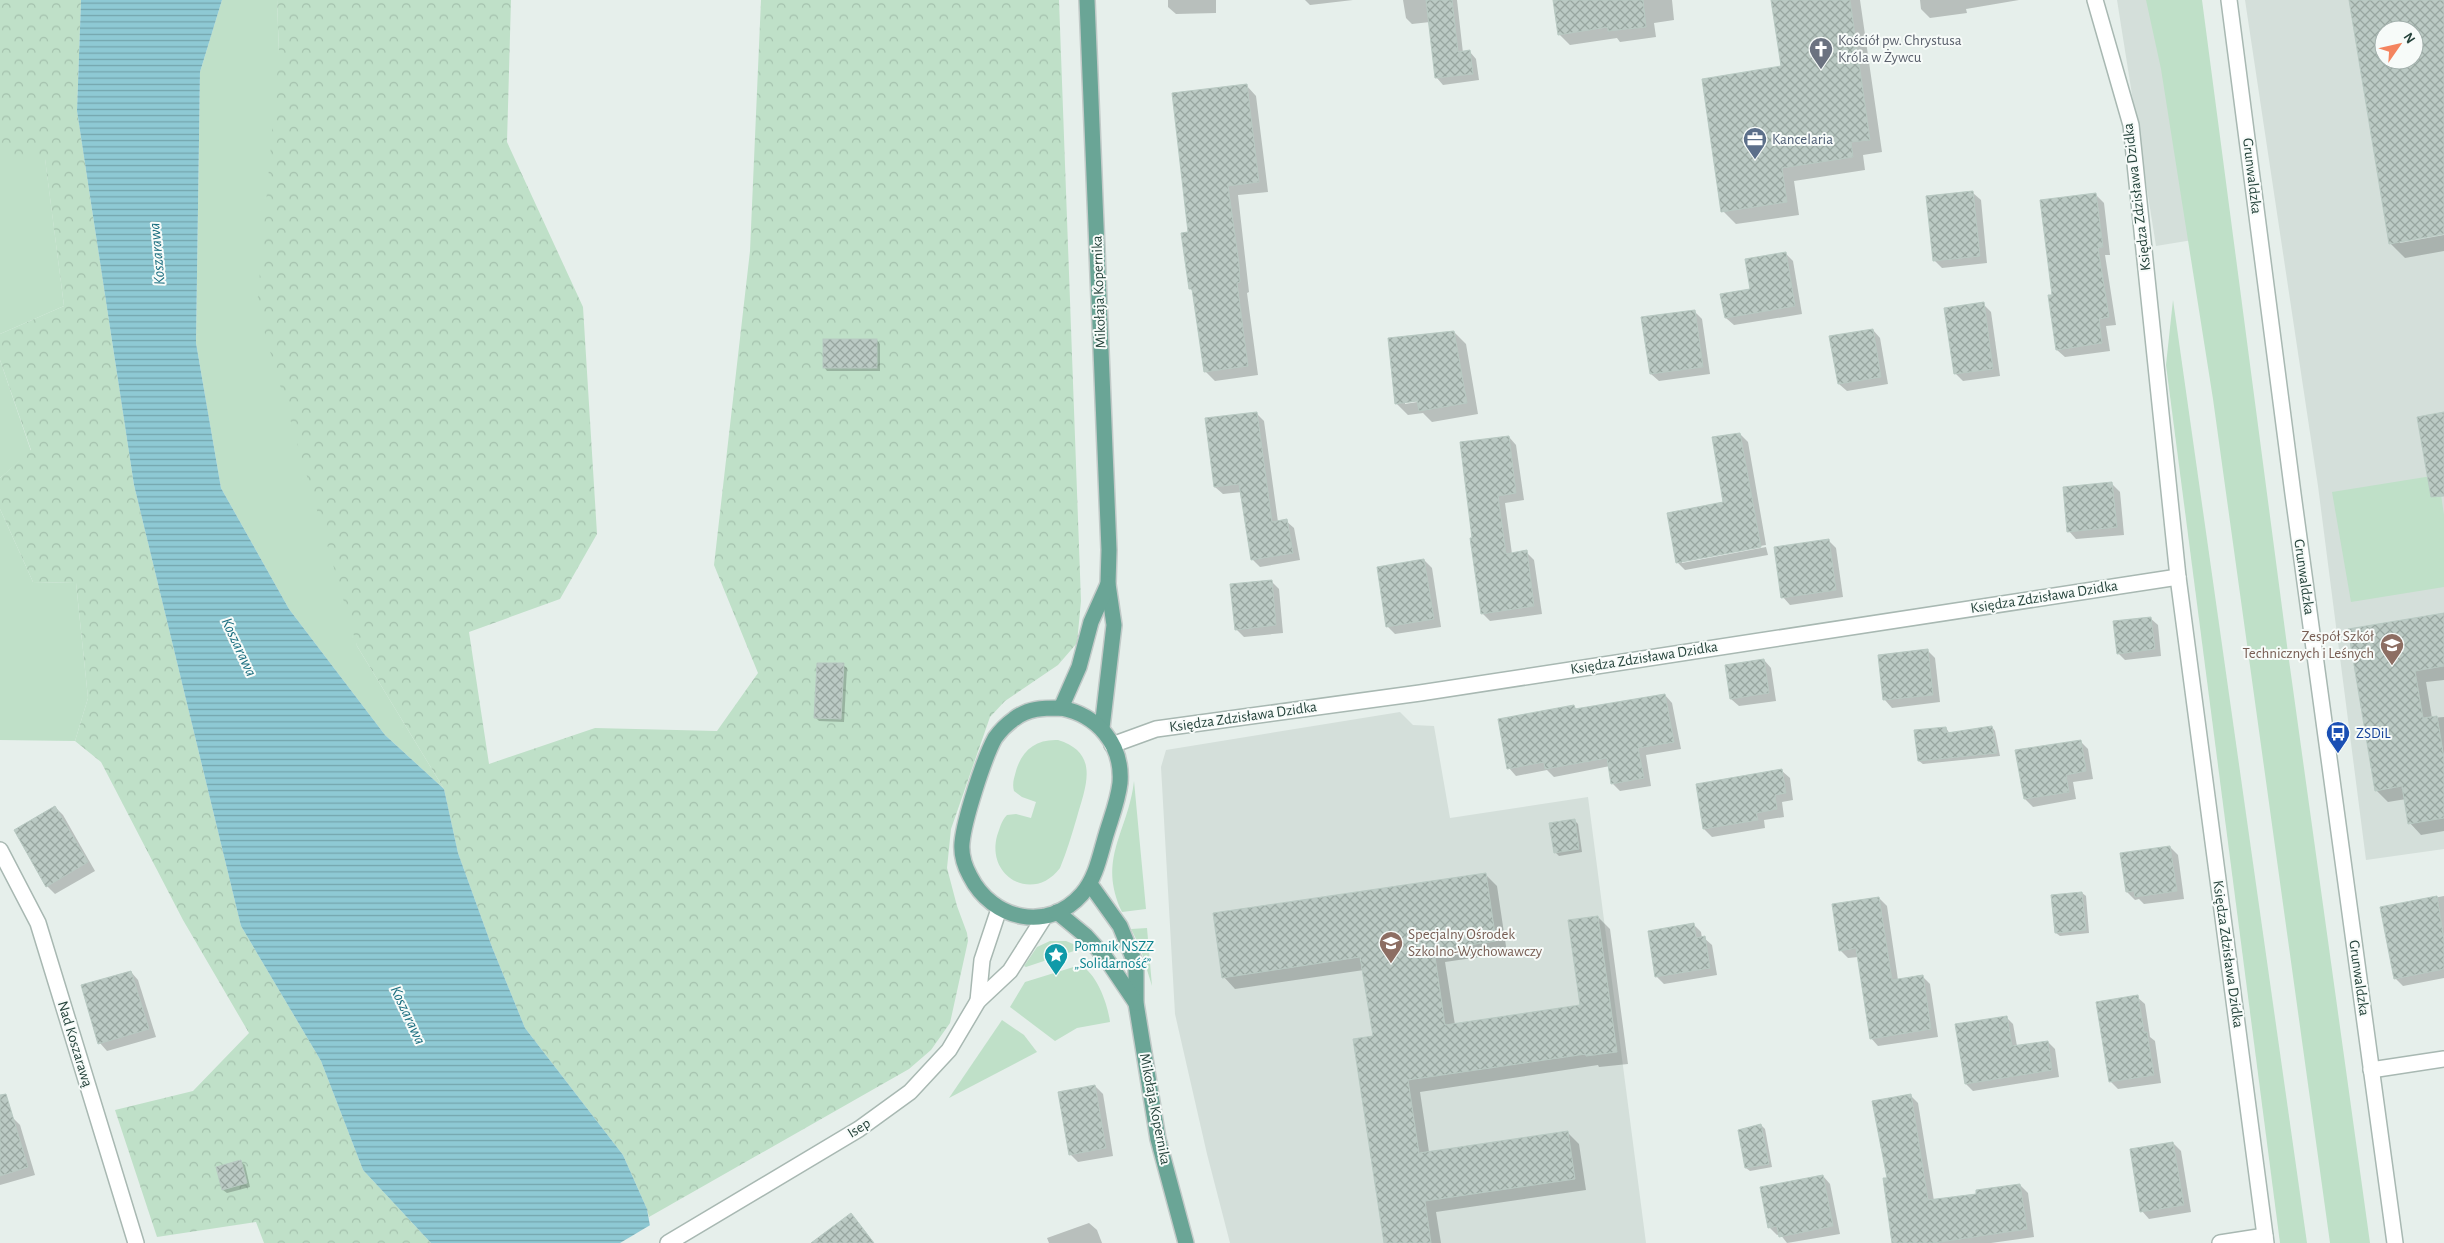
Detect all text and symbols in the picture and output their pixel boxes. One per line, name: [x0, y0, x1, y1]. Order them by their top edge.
north arrow: [2374, 20, 2424, 70]
text: N: [2400, 30, 2417, 46]
place label: Kościół pw. Chrystusa Króla w Żywcu: [1838, 33, 1962, 65]
church icon: Kościół pw. Chrystusa Króla w Żywcu: [1808, 36, 1834, 70]
street label: Księdza Zdzisława Dzidka: [2120, 122, 2154, 272]
office icon: Kancelaria: [1742, 126, 1768, 160]
place label: Kancelaria: [1772, 132, 1833, 147]
street label: Grunwaldzka: [2240, 137, 2264, 215]
water label: Koszarawa: [146, 222, 168, 286]
street label: Mikołaja Kopernika: [1090, 235, 1108, 349]
street label: Grunwaldzka: [2291, 538, 2317, 616]
street label: Księdza Zdzisława Dzidka: [1969, 578, 2119, 616]
water label: Koszarawa: [218, 615, 260, 679]
place label: Zespół Szkół Technicznych i Leśnych: [2242, 629, 2374, 661]
school or university icon: Zespół Szkół Technicznych i Leśnych: [2379, 632, 2405, 666]
street label: Księdza Zdzisława Dzidka: [1569, 639, 1719, 677]
street label: Księdza Zdzisława Dzidka: [1168, 699, 1318, 735]
bus stop icon: ZSDiL: [2325, 720, 2351, 754]
place label: ZSDiL: [2356, 726, 2391, 741]
street label: Księdza Zdzisława Dzidka: [2210, 879, 2246, 1029]
place label: Specjalny Ośrodek Szkolno-Wychowawczy: [1408, 927, 1543, 959]
school or university icon: Specjalny Ośrodek Szkolno-Wychowawczy: [1378, 930, 1404, 964]
place label: Pomnik NSZZ „Solidarność”: [1074, 939, 1154, 971]
street label: Grunwaldzka: [2346, 939, 2372, 1017]
place icon: Pomnik NSZZ „Solidarność”: [1043, 942, 1069, 976]
water label: Koszarawa: [387, 983, 429, 1047]
street label: Nad Koszarawą: [55, 999, 95, 1089]
street label: Mikołaja Kopernika: [1137, 1052, 1173, 1166]
street label: Isep: [845, 1115, 873, 1141]

